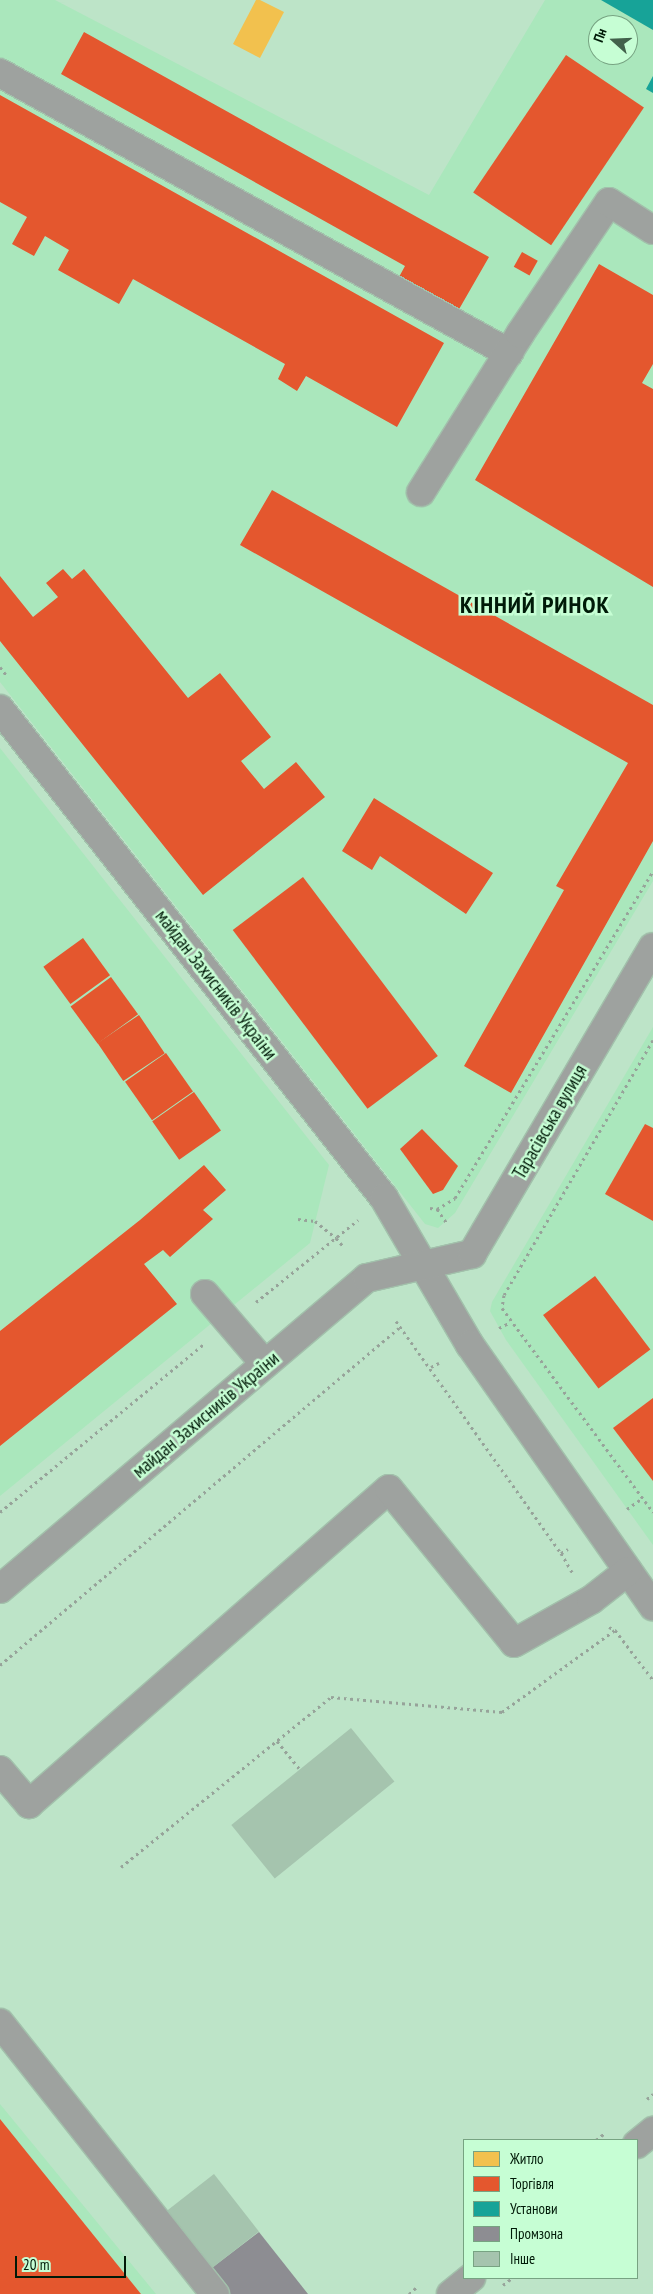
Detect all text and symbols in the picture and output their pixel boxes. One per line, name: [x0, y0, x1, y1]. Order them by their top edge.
north arrow: [588, 15, 638, 65]
text: Пн: [589, 26, 611, 45]
district label: КІННИЙ РИНОК: [458, 591, 612, 619]
street label: майдан Захисників України: [150, 905, 282, 1065]
street label: Тарасівська вулиця: [508, 1061, 592, 1183]
street label: майдан Захисників України: [128, 1347, 284, 1483]
legend: [463, 2139, 638, 2279]
text: Житло: [510, 2149, 544, 2168]
text: Торгівля: [510, 2174, 554, 2193]
text: Установи: [510, 2199, 558, 2218]
text: Промзона: [510, 2224, 563, 2243]
scale bar: [18, 2246, 129, 2278]
text: Інше: [510, 2249, 535, 2268]
text: 20 m: [23, 2255, 49, 2274]

